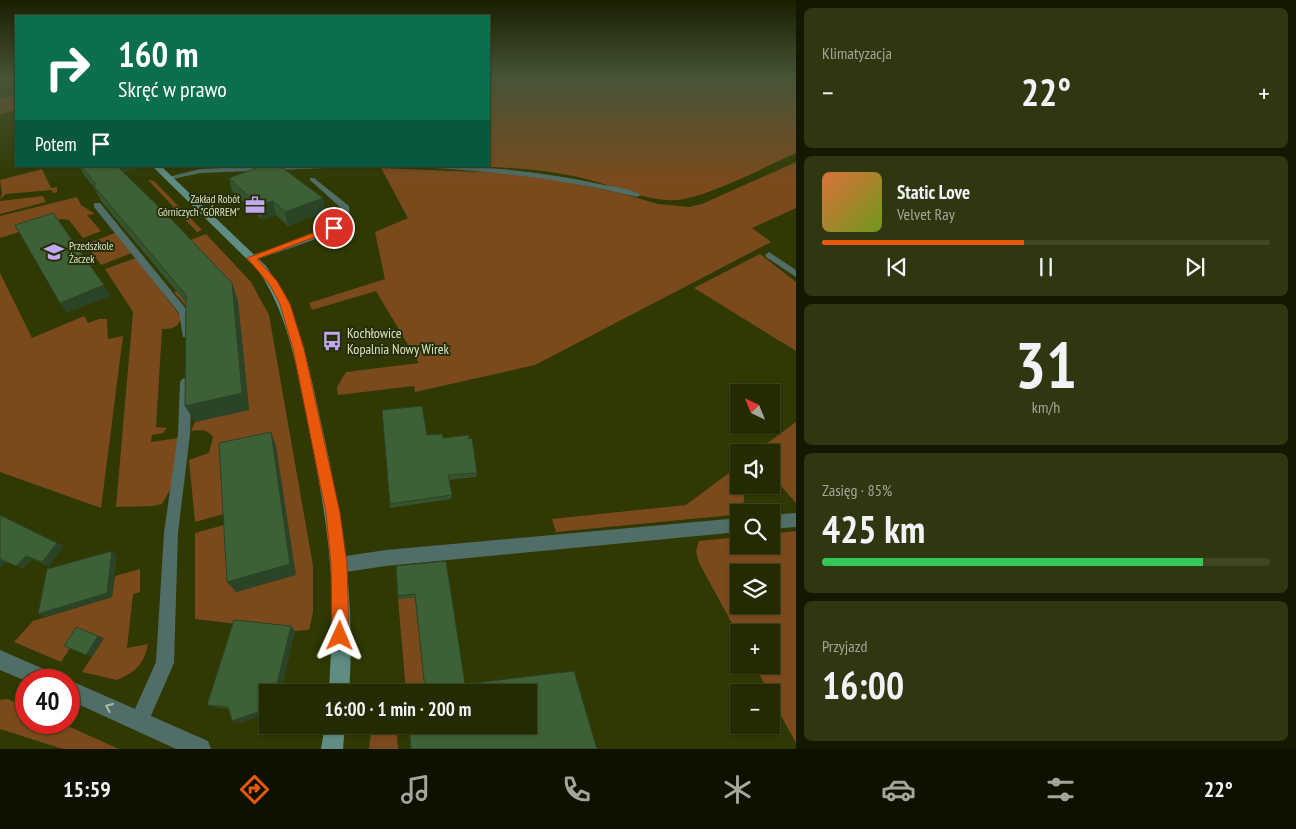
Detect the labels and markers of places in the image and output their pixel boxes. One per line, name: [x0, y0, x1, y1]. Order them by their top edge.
place label: Zakład Robót Górniczych "GÓRREM": [158, 192, 240, 219]
office icon: Zakład Robót Górniczych "GÓRREM": [244, 194, 266, 216]
pin: [313, 207, 355, 249]
place label: Przedszkole Żaczek: [69, 239, 114, 266]
school or university icon: Przedszkole Żaczek: [43, 241, 65, 263]
place label: Kochłowice Kopalnia Nowy Wirek: [347, 324, 450, 358]
bus stop icon: Kochłowice Kopalnia Nowy Wirek: [321, 330, 343, 352]

